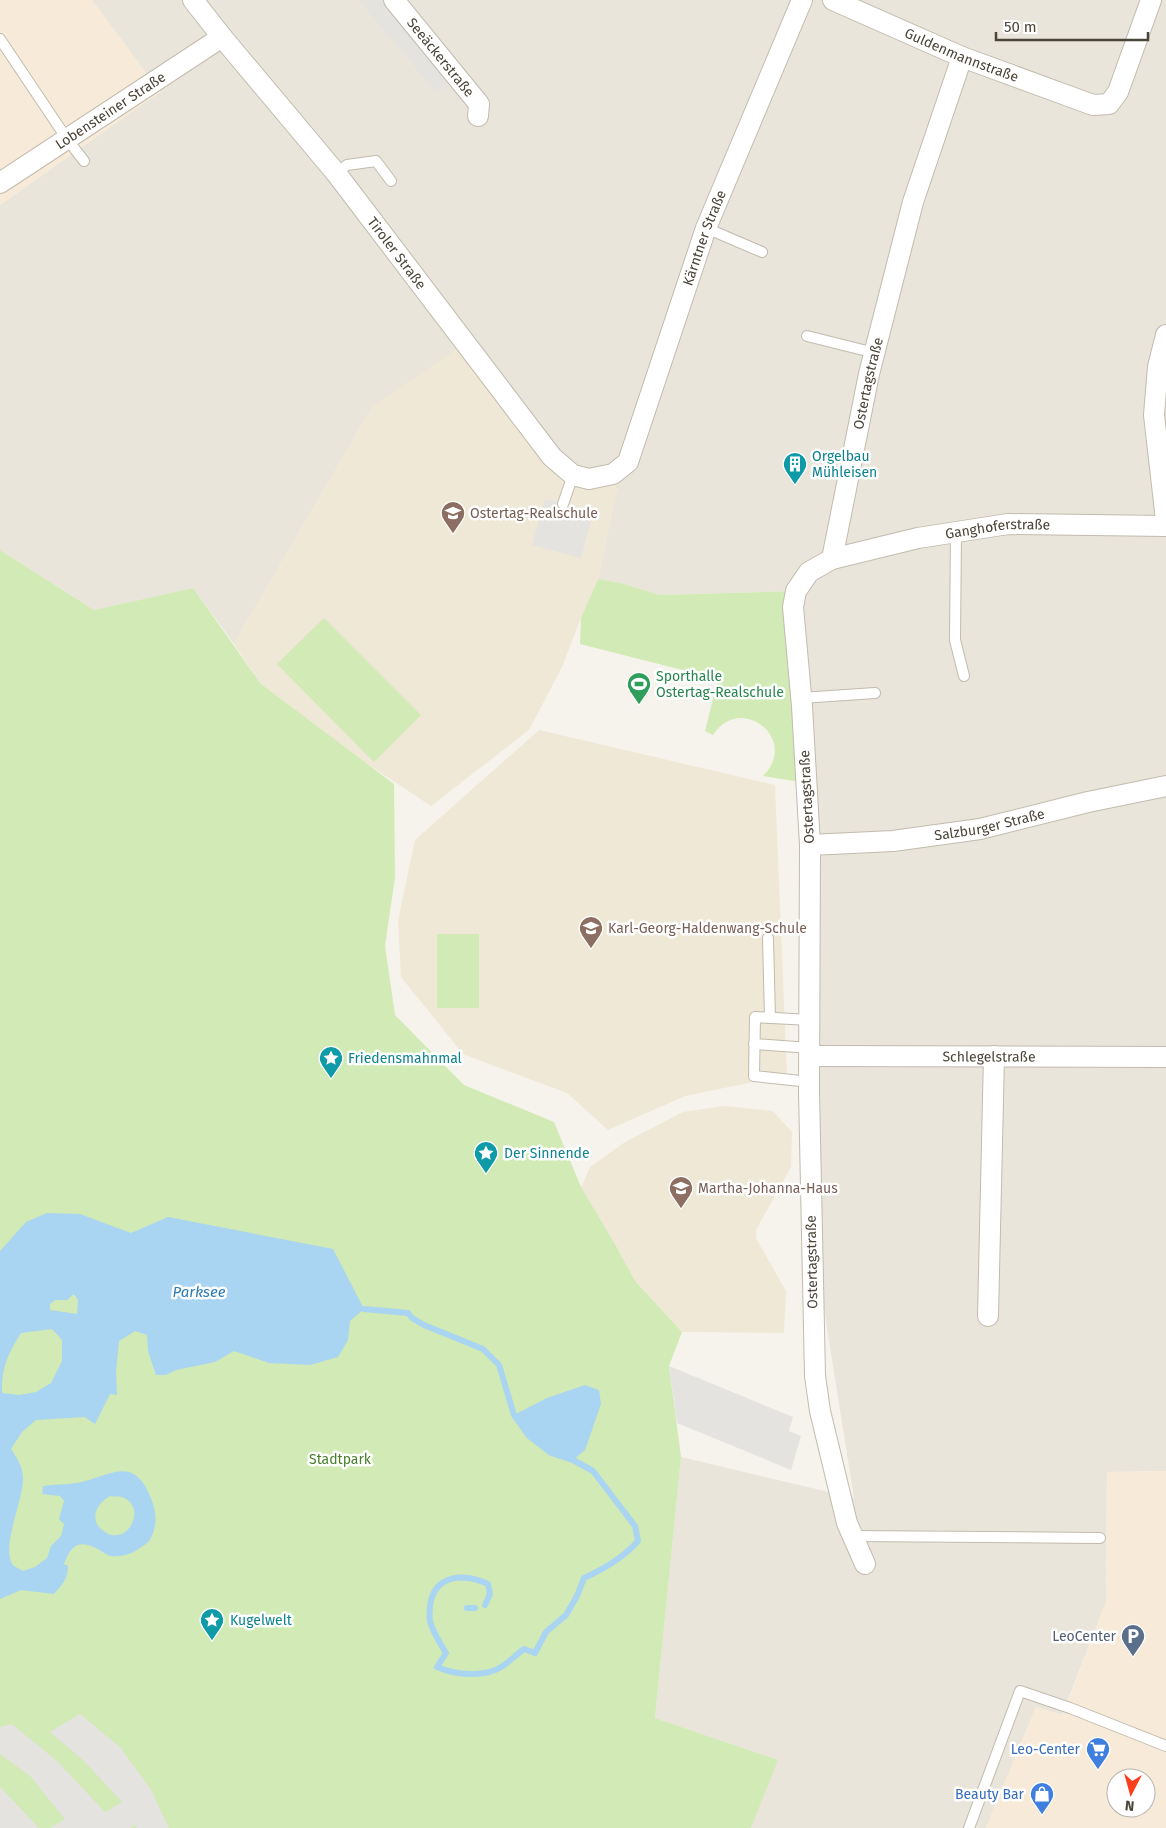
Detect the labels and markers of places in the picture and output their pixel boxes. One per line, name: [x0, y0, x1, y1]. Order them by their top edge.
place label: Orgelbau Mühleisen: [812, 448, 877, 481]
building icon: Orgelbau Mühleisen: [782, 451, 808, 485]
school or university icon: Ostertag-Realschule: [440, 500, 466, 534]
place label: Ostertag-Realschule: [470, 505, 598, 522]
place label: Sporthalle Ostertag-Realschule: [656, 668, 784, 701]
sports icon: Sporthalle Ostertag-Realschule: [626, 671, 652, 705]
school or university icon: Karl-Georg-Haldenwang-Schule: [578, 915, 604, 949]
place label: Karl-Georg-Haldenwang-Schule: [608, 920, 807, 937]
place icon: Friedensmahnmal: [318, 1045, 344, 1079]
place label: Friedensmahnmal: [348, 1050, 462, 1067]
place icon: Der Sinnende: [473, 1140, 499, 1174]
place label: Der Sinnende: [504, 1145, 590, 1162]
school or university icon: Martha-Johanna-Haus: [668, 1175, 694, 1209]
place label: Martha-Johanna-Haus: [698, 1180, 838, 1197]
place icon: Kugelwelt: [199, 1607, 225, 1641]
place label: Kugelwelt: [230, 1612, 293, 1629]
parking icon: LeoCenter: [1120, 1623, 1146, 1657]
place label: LeoCenter: [1052, 1628, 1117, 1645]
supermarket icon: Leo-Center: [1085, 1736, 1111, 1770]
place label: Leo-Center: [1011, 1741, 1081, 1758]
shop icon: Beauty Bar: [1029, 1781, 1055, 1815]
place label: Beauty Bar: [955, 1786, 1025, 1803]

